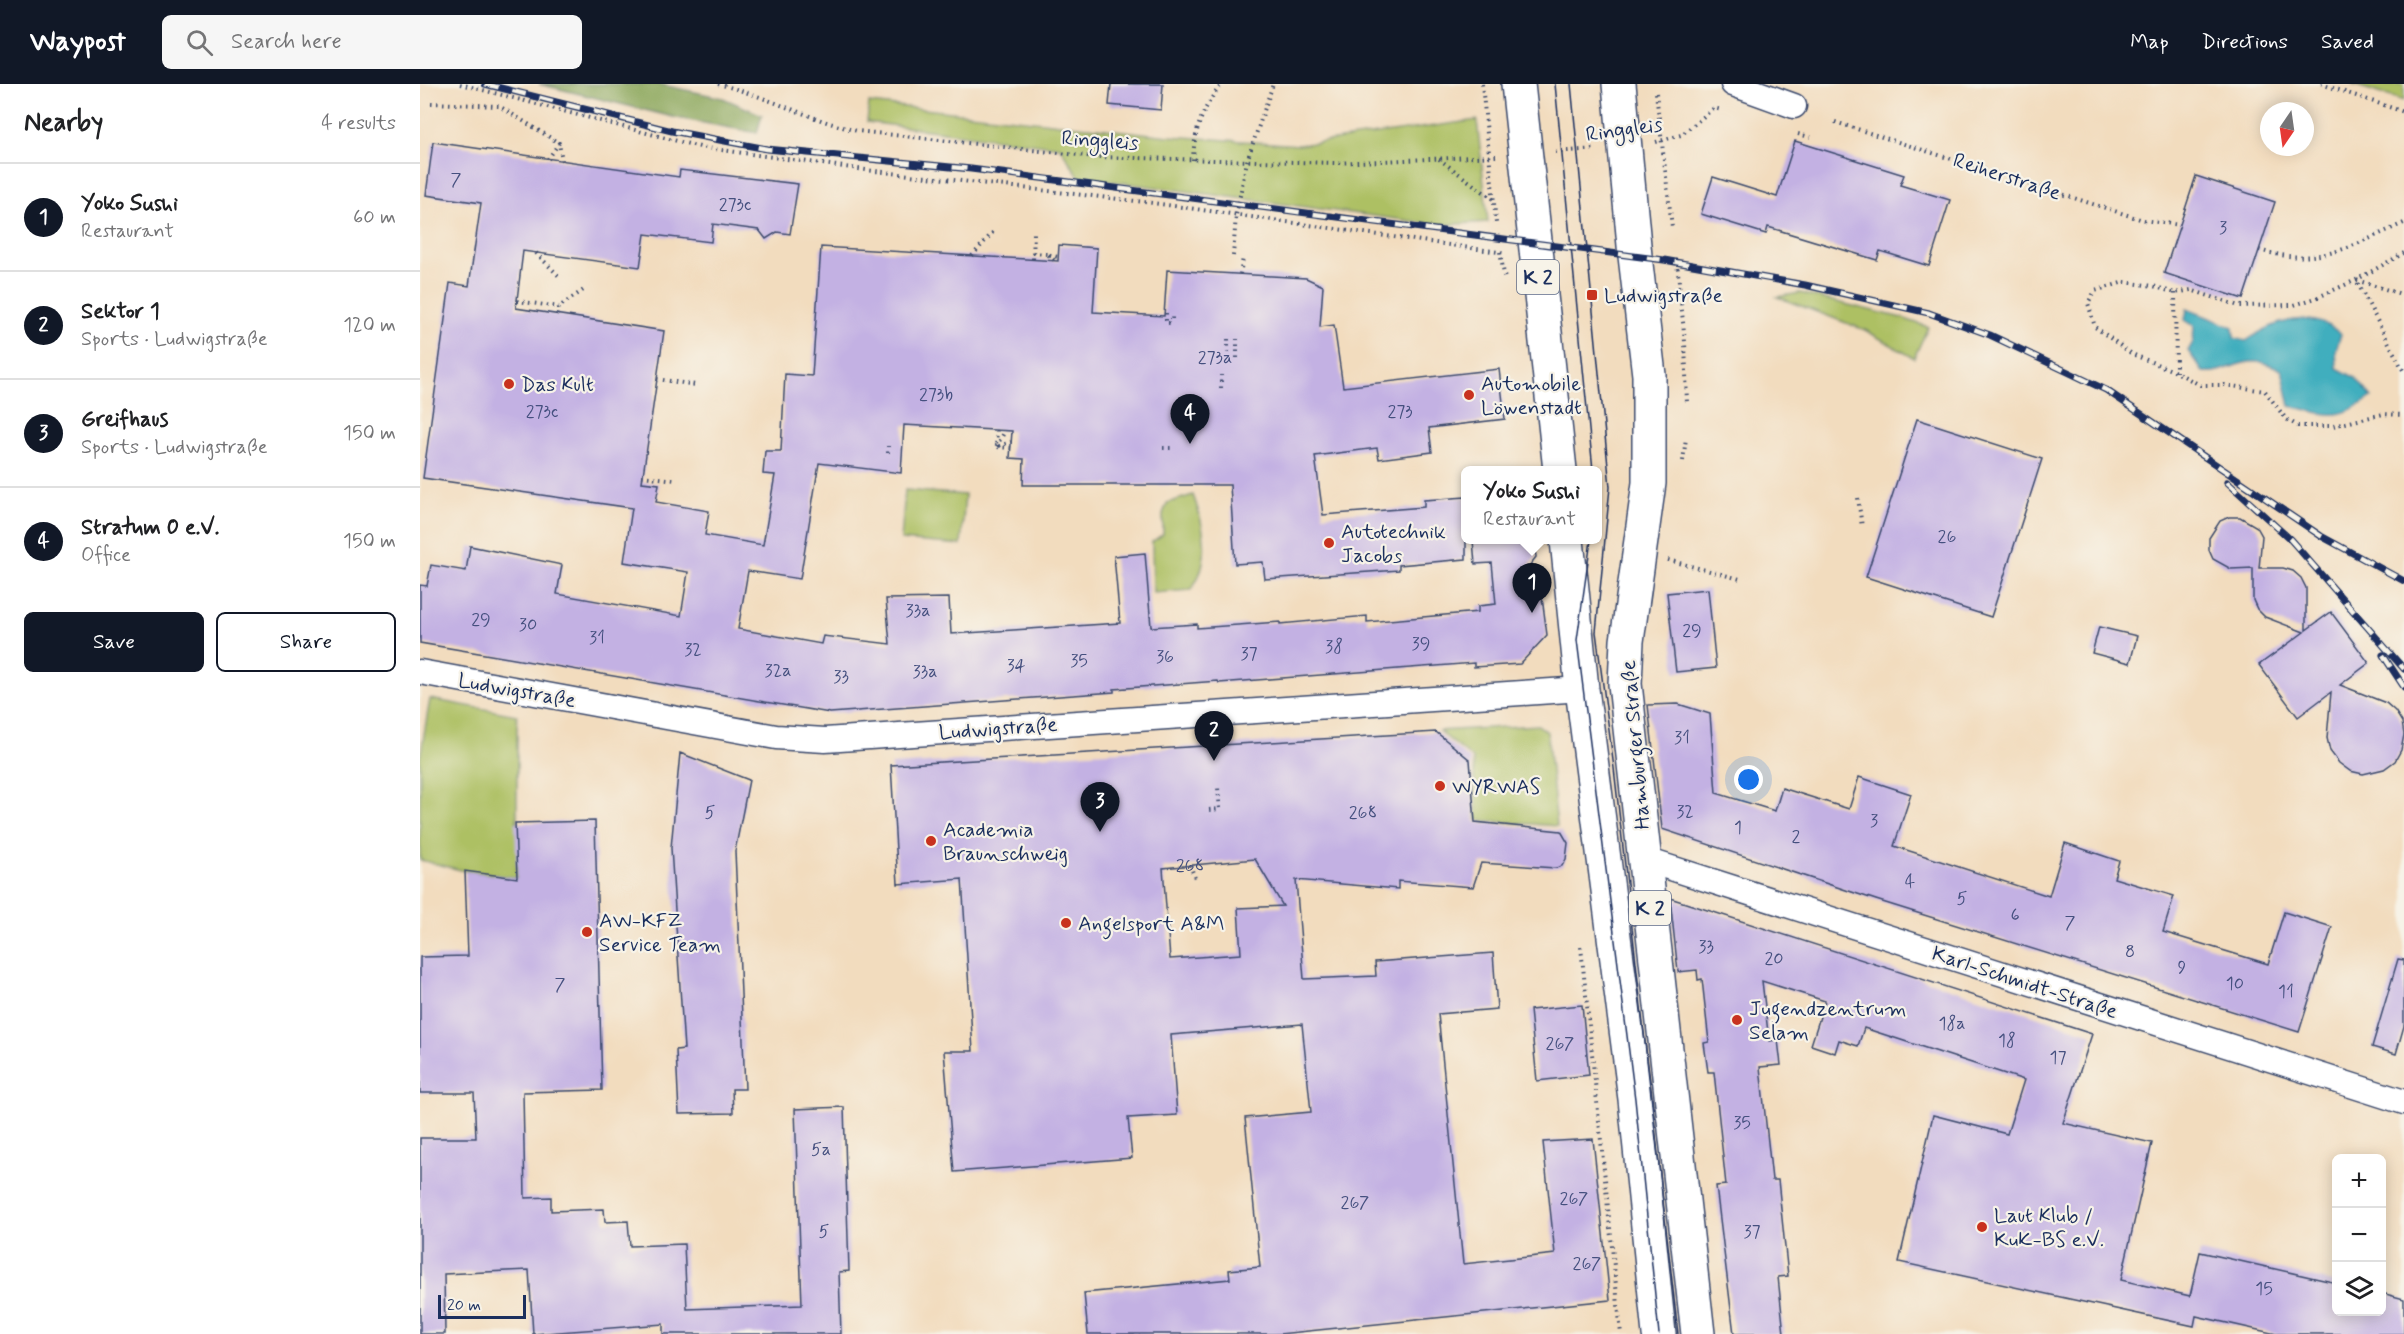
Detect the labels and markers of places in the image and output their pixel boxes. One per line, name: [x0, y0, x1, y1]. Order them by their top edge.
place label: Ludwigstraße: [1604, 282, 1723, 310]
marker: Ludwigstraße: [1585, 288, 1599, 302]
place label: Automobile Löwenstadt: [1481, 370, 1582, 422]
place label: Das Kult: [521, 371, 594, 399]
marker: Das Kult: [502, 377, 516, 391]
marker: Automobile Löwenstadt: [1462, 388, 1476, 402]
pin: 4: [1170, 394, 1210, 444]
place label: Autotechnik Jacobs: [1341, 518, 1446, 570]
marker: Autotechnik Jacobs: [1322, 536, 1336, 550]
pin: 1: [1512, 564, 1552, 613]
pin: 2: [1194, 712, 1234, 761]
place label: WYRWAS: [1452, 773, 1541, 801]
marker: WYRWAS: [1433, 779, 1447, 793]
pin: 3: [1080, 782, 1120, 832]
place label: Academia Braunschweig: [943, 816, 1068, 868]
marker: Academia Braunschweig: [924, 834, 938, 848]
place label: AW-KFZ Service Team: [599, 907, 721, 959]
place label: Angelsport A&M: [1078, 910, 1224, 940]
marker: Angelsport A&M: [1059, 916, 1073, 930]
marker: AW-KFZ Service Team: [580, 925, 594, 939]
place label: Jugendzentrum Selam: [1749, 995, 1907, 1047]
marker: Jugendzentrum Selam: [1730, 1013, 1744, 1027]
place label: Laut Klub / KuK-BS e.V.: [1994, 1202, 2104, 1254]
marker: Laut Klub / KuK-BS e.V.: [1975, 1220, 1989, 1234]

